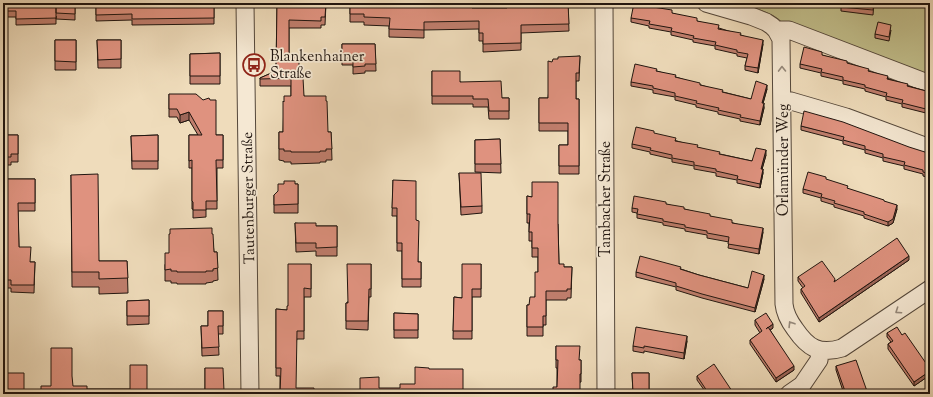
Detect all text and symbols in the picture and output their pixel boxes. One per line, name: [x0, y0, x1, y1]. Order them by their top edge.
place label: Blankenhainer Straße: [270, 47, 365, 85]
bus stop icon: Blankenhainer Straße: [241, 52, 267, 78]
one-way arrow: [778, 66, 786, 72]
street label: Orlamünder Weg: [774, 104, 795, 216]
street label: Tautenburger Straße: [238, 132, 261, 264]
street label: Tambacher Straße: [596, 141, 617, 257]
one-way arrow: [895, 306, 902, 313]
one-way arrow: [789, 321, 796, 328]

